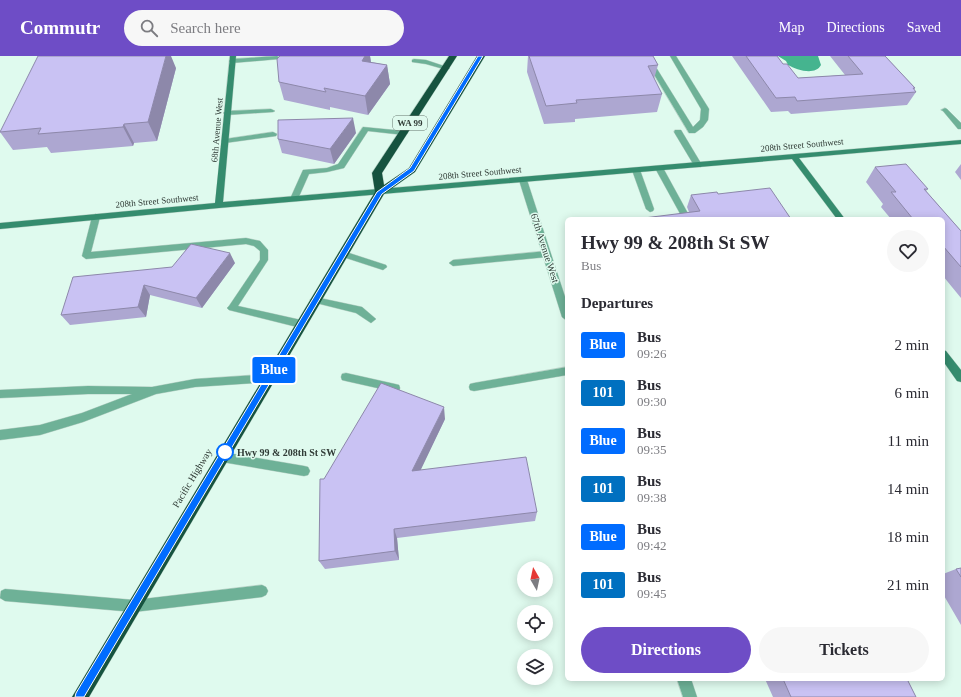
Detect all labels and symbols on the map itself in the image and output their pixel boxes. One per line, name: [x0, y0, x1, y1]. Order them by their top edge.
street label: 68th Avenue West: [209, 97, 225, 163]
road number: WA 99: [393, 116, 427, 130]
street label: 208th Street Southwest: [760, 136, 845, 154]
street label: 208th Street Southwest: [438, 164, 523, 182]
street label: 208th Street Southwest: [115, 192, 200, 210]
street label: 67th Avenue West: [529, 212, 561, 284]
line badge: Blue: [246, 357, 302, 383]
marker: Hwy 99 & 208th St SW: [216, 443, 234, 461]
street label: Pacific Highway: [170, 446, 214, 510]
place label: Hwy 99 & 208th St SW: [237, 447, 336, 458]
north arrow: [517, 561, 553, 597]

